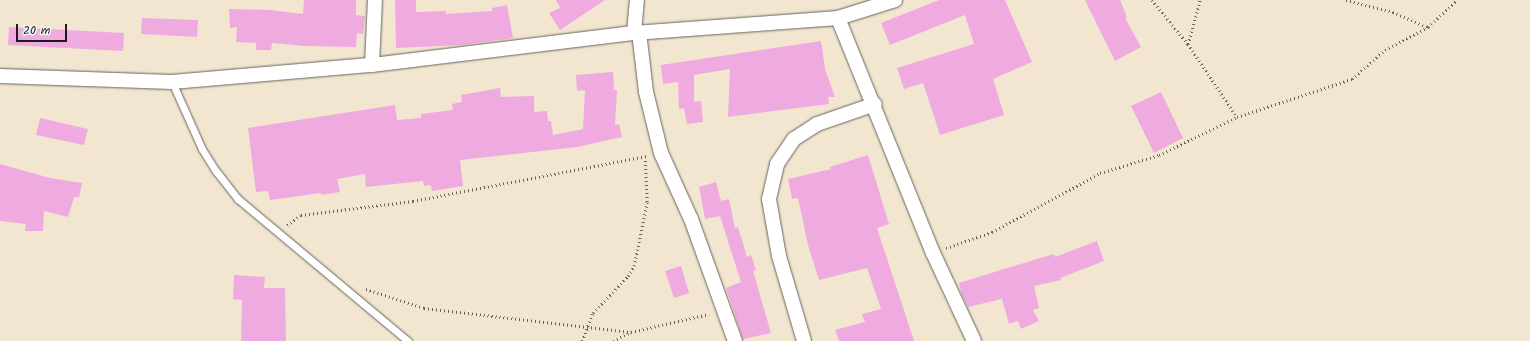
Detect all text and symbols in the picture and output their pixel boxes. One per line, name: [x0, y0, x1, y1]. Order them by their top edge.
scale bar: [18, 16, 69, 42]
text: 20 m: [23, 21, 50, 40]

